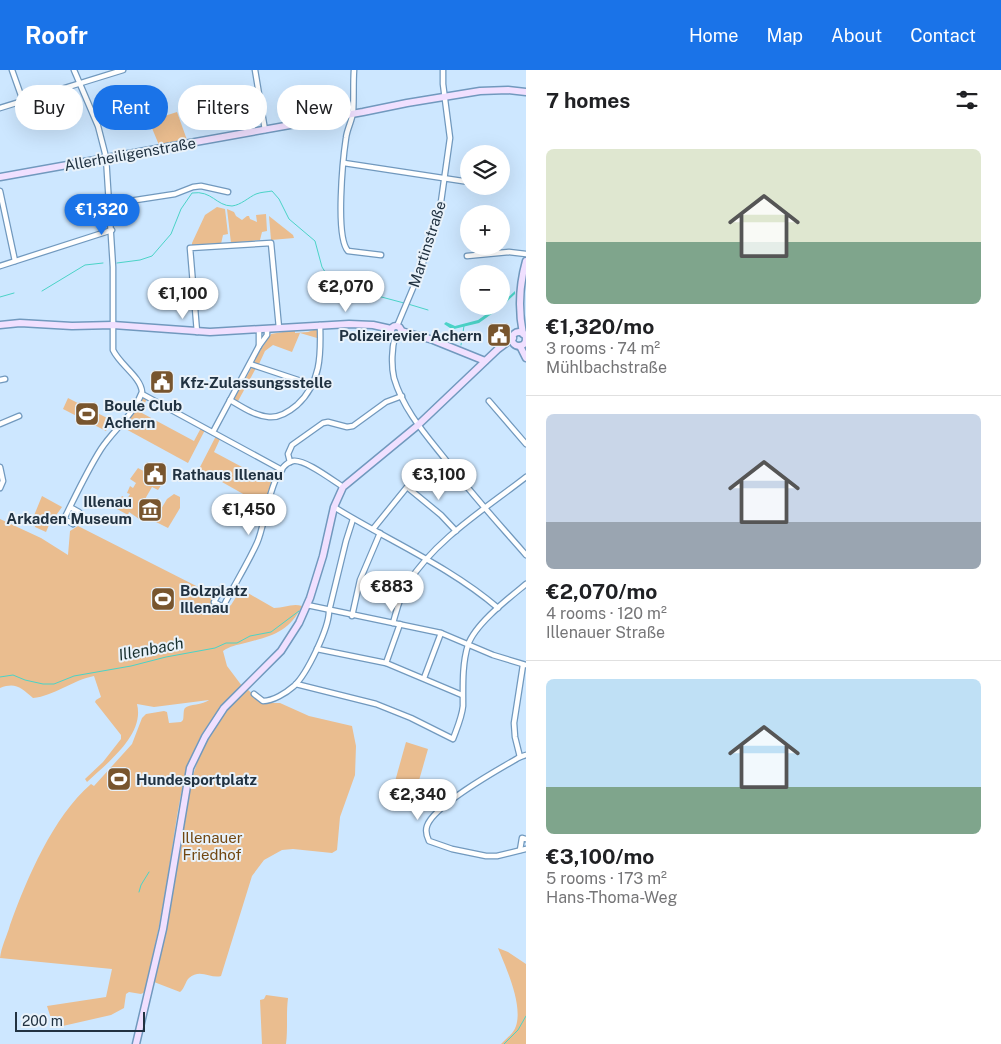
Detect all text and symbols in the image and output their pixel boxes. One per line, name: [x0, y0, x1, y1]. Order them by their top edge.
text: Roofr: [25, 21, 88, 49]
text: Home: [689, 25, 739, 46]
text: Map: [767, 25, 803, 46]
text: About: [831, 25, 882, 46]
text: Contact: [910, 25, 976, 46]
chip: Buy: [15, 85, 83, 130]
chip: Rent: [93, 85, 168, 130]
chip: Filters: [178, 85, 267, 130]
chip: New: [277, 85, 351, 130]
icon: filters: [953, 86, 981, 114]
text: 7 homes: [546, 88, 630, 113]
street label: Allerheiligenstraße: [63, 134, 197, 174]
map controls: [460, 145, 510, 315]
button: layers: [460, 145, 510, 195]
icon: home: [719, 181, 809, 271]
pin: €1,320: [61, 194, 143, 236]
street label: Martinstraße: [405, 199, 449, 289]
text: €1,320: [76, 200, 128, 219]
button: +: [460, 205, 510, 255]
button: −: [460, 265, 510, 315]
pin: €2,070: [305, 270, 387, 313]
text: €2,070: [318, 277, 374, 296]
pin: €1,100: [142, 278, 224, 320]
text: €1,100: [158, 284, 208, 303]
text: €1,320/mo: [546, 314, 654, 339]
public building icon: Polizeirevier Achern: [486, 322, 512, 348]
place label: Polizeirevier Achern: [339, 327, 482, 344]
text: 3 rooms · 74 m²: [546, 339, 660, 358]
text: Mühlbachstraße: [546, 358, 667, 377]
public building icon: Kfz-Zulassungsstelle: [149, 369, 175, 395]
place label: Kfz-Zulassungsstelle: [180, 374, 332, 391]
place label: Boule Club Achern: [104, 397, 182, 431]
sports icon: Boule Club Achern: [74, 401, 100, 427]
icon: home: [719, 447, 809, 537]
pin: €3,100: [398, 458, 480, 501]
public building icon: Rathaus Illenau: [142, 461, 168, 487]
text: €3,100: [413, 465, 465, 484]
place label: Rathaus Illenau: [172, 466, 283, 483]
place label: Illenau Arkaden Museum: [6, 493, 132, 527]
pin: €1,450: [208, 494, 290, 536]
museum icon: Illenau Arkaden Museum: [137, 497, 163, 523]
text: €1,450: [222, 500, 276, 519]
pin: €883: [362, 570, 422, 613]
text: €883: [371, 577, 413, 596]
text: €2,070/mo: [546, 579, 657, 604]
place label: Bolzplatz Illenau: [180, 582, 247, 616]
sports icon: Bolzplatz Illenau: [150, 586, 176, 612]
text: 4 rooms · 120 m²: [546, 604, 667, 623]
text: Illenauer Straße: [546, 623, 665, 642]
water label: Illenbach: [117, 633, 185, 665]
icon: home: [719, 712, 809, 802]
sports icon: Hundesportplatz: [106, 766, 132, 792]
place label: Hundesportplatz: [136, 771, 257, 788]
pin: €2,340: [377, 778, 459, 821]
text: €2,340: [390, 785, 446, 804]
park label: Illenauer Friedhof: [181, 829, 243, 863]
text: €3,100/mo: [546, 844, 654, 869]
text: 5 rooms · 173 m²: [546, 869, 667, 888]
text: Hans-Thoma-Weg: [546, 888, 678, 907]
scale bar: [15, 1009, 145, 1032]
text: 200 m: [22, 1013, 63, 1029]

